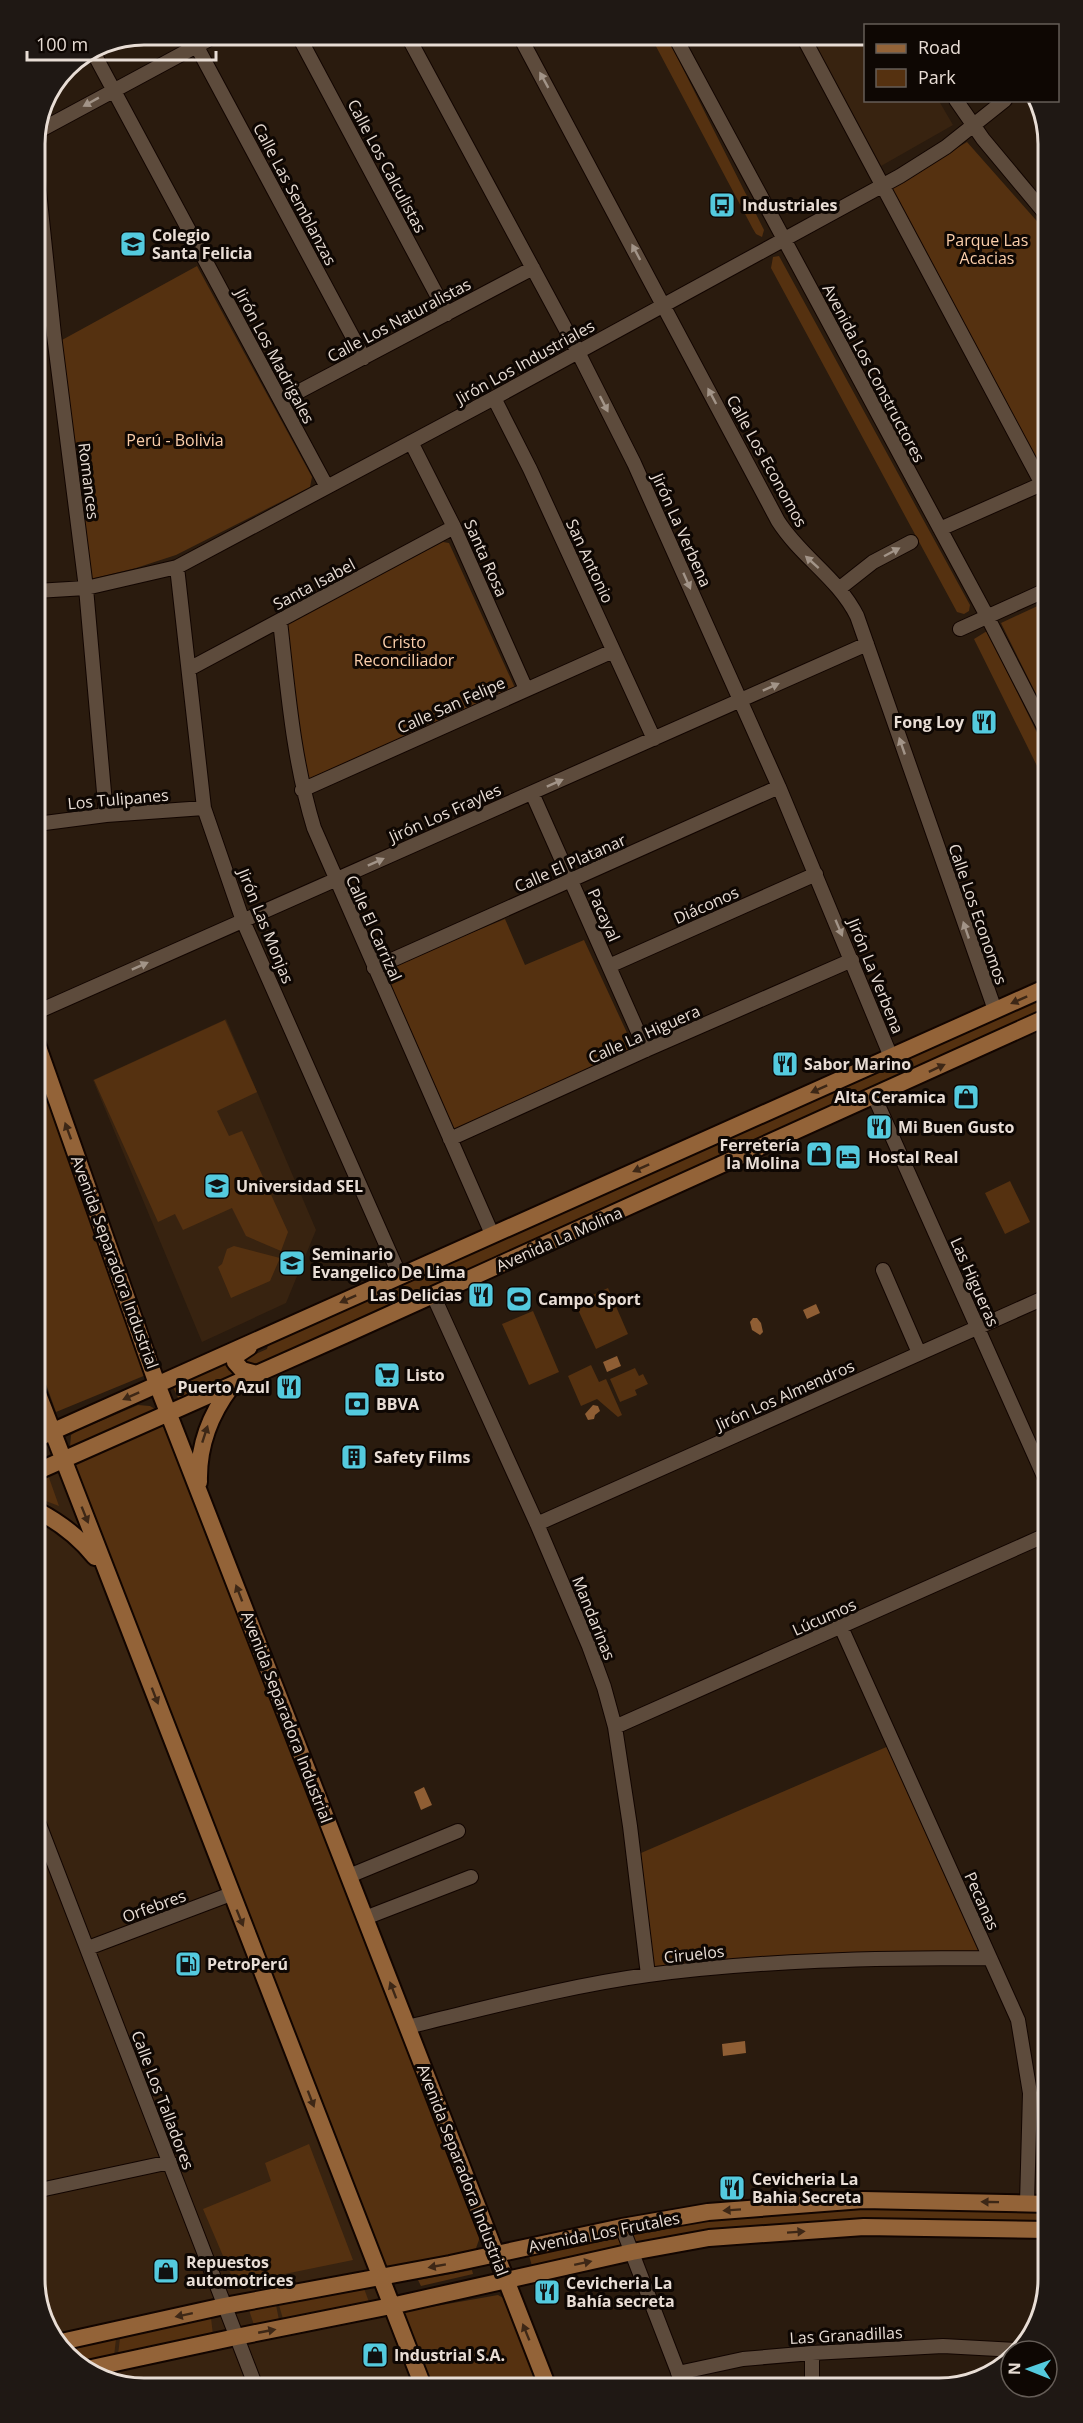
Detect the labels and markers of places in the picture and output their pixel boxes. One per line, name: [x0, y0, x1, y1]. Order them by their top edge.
bus stop icon: Industriales: [707, 190, 737, 220]
place label: Industriales: [742, 194, 838, 216]
place label: Colegio Santa Felicia: [152, 224, 253, 264]
school or university icon: Colegio Santa Felicia: [118, 229, 148, 259]
restaurant icon: Fong Loy: [969, 707, 999, 737]
place label: Fong Loy: [894, 711, 965, 733]
restaurant icon: Sabor Marino: [770, 1049, 800, 1079]
place label: Sabor Marino: [804, 1053, 911, 1075]
shop icon: Alta Ceramica: [951, 1082, 981, 1112]
place label: Alta Ceramica: [834, 1086, 946, 1108]
restaurant icon: Mi Buen Gusto: [864, 1112, 894, 1142]
place label: Mi Buen Gusto: [898, 1116, 1015, 1138]
place label: Ferretería la Molina: [720, 1134, 800, 1174]
shop icon: Ferretería la Molina: [804, 1139, 834, 1169]
hotel icon: Hostal Real: [833, 1142, 863, 1172]
place label: Hostal Real: [868, 1146, 958, 1168]
school or university icon: Universidad SEL: [202, 1171, 232, 1201]
place label: Universidad SEL: [236, 1175, 363, 1197]
place label: Seminario Evangelico De Lima: [312, 1243, 466, 1283]
school or university icon: Seminario Evangelico De Lima: [277, 1248, 307, 1278]
restaurant icon: Las Delicias: [466, 1280, 496, 1310]
place label: Las Delicias: [369, 1284, 462, 1306]
sports icon: Campo Sport: [504, 1284, 534, 1314]
place label: Campo Sport: [538, 1288, 641, 1310]
supermarket icon: Listo: [372, 1360, 402, 1390]
place label: Listo: [406, 1364, 445, 1386]
restaurant icon: Puerto Azul: [274, 1372, 304, 1402]
place label: Puerto Azul: [177, 1376, 270, 1398]
bank icon: BBVA: [342, 1389, 372, 1419]
place label: BBVA: [376, 1393, 420, 1415]
building icon: Safety Films: [339, 1442, 369, 1472]
place label: Safety Films: [374, 1446, 471, 1468]
fuel station icon: PetroPerú: [173, 1949, 203, 1979]
place label: PetroPerú: [207, 1953, 288, 1975]
place label: Cevicheria La Bahia Secreta: [752, 2168, 861, 2208]
restaurant icon: Cevicheria La Bahia Secreta: [717, 2173, 747, 2203]
place label: Repuestos automotrices: [186, 2251, 293, 2291]
shop icon: Repuestos automotrices: [151, 2256, 181, 2286]
place label: Cevicheria La Bahía secreta: [566, 2272, 675, 2312]
restaurant icon: Cevicheria La Bahía secreta: [532, 2277, 562, 2307]
shop icon: Industrial S.A.: [360, 2340, 390, 2370]
place label: Industrial S.A.: [394, 2344, 505, 2366]

